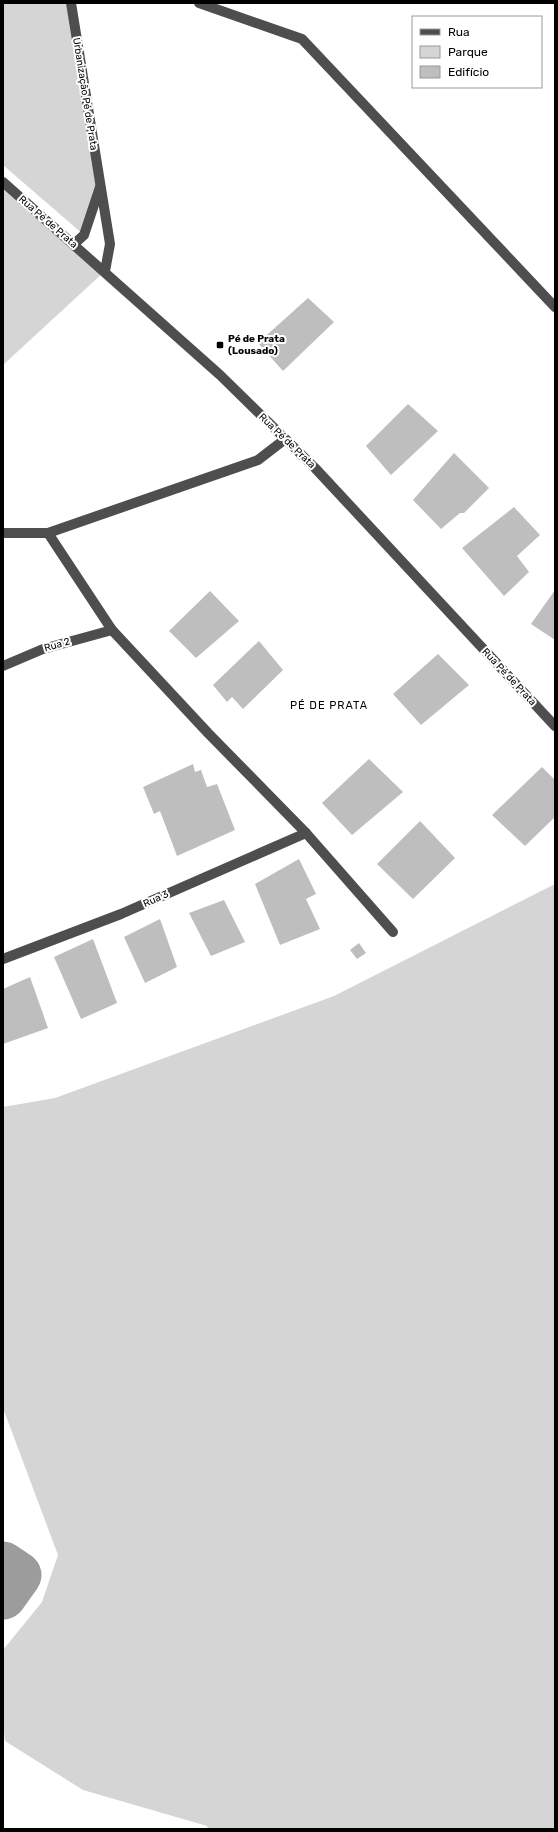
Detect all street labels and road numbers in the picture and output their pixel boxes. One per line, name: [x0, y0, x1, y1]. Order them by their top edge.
street label: Urbanização Pé de Prata: [70, 37, 100, 151]
street label: Rua Pé de Prata: [16, 193, 80, 251]
street label: Rua Pé de Prata: [256, 411, 318, 471]
street label: Rua 2: [43, 636, 71, 654]
street label: Rua Pé de Prata: [479, 646, 539, 708]
street label: Rua 3: [141, 888, 171, 910]

